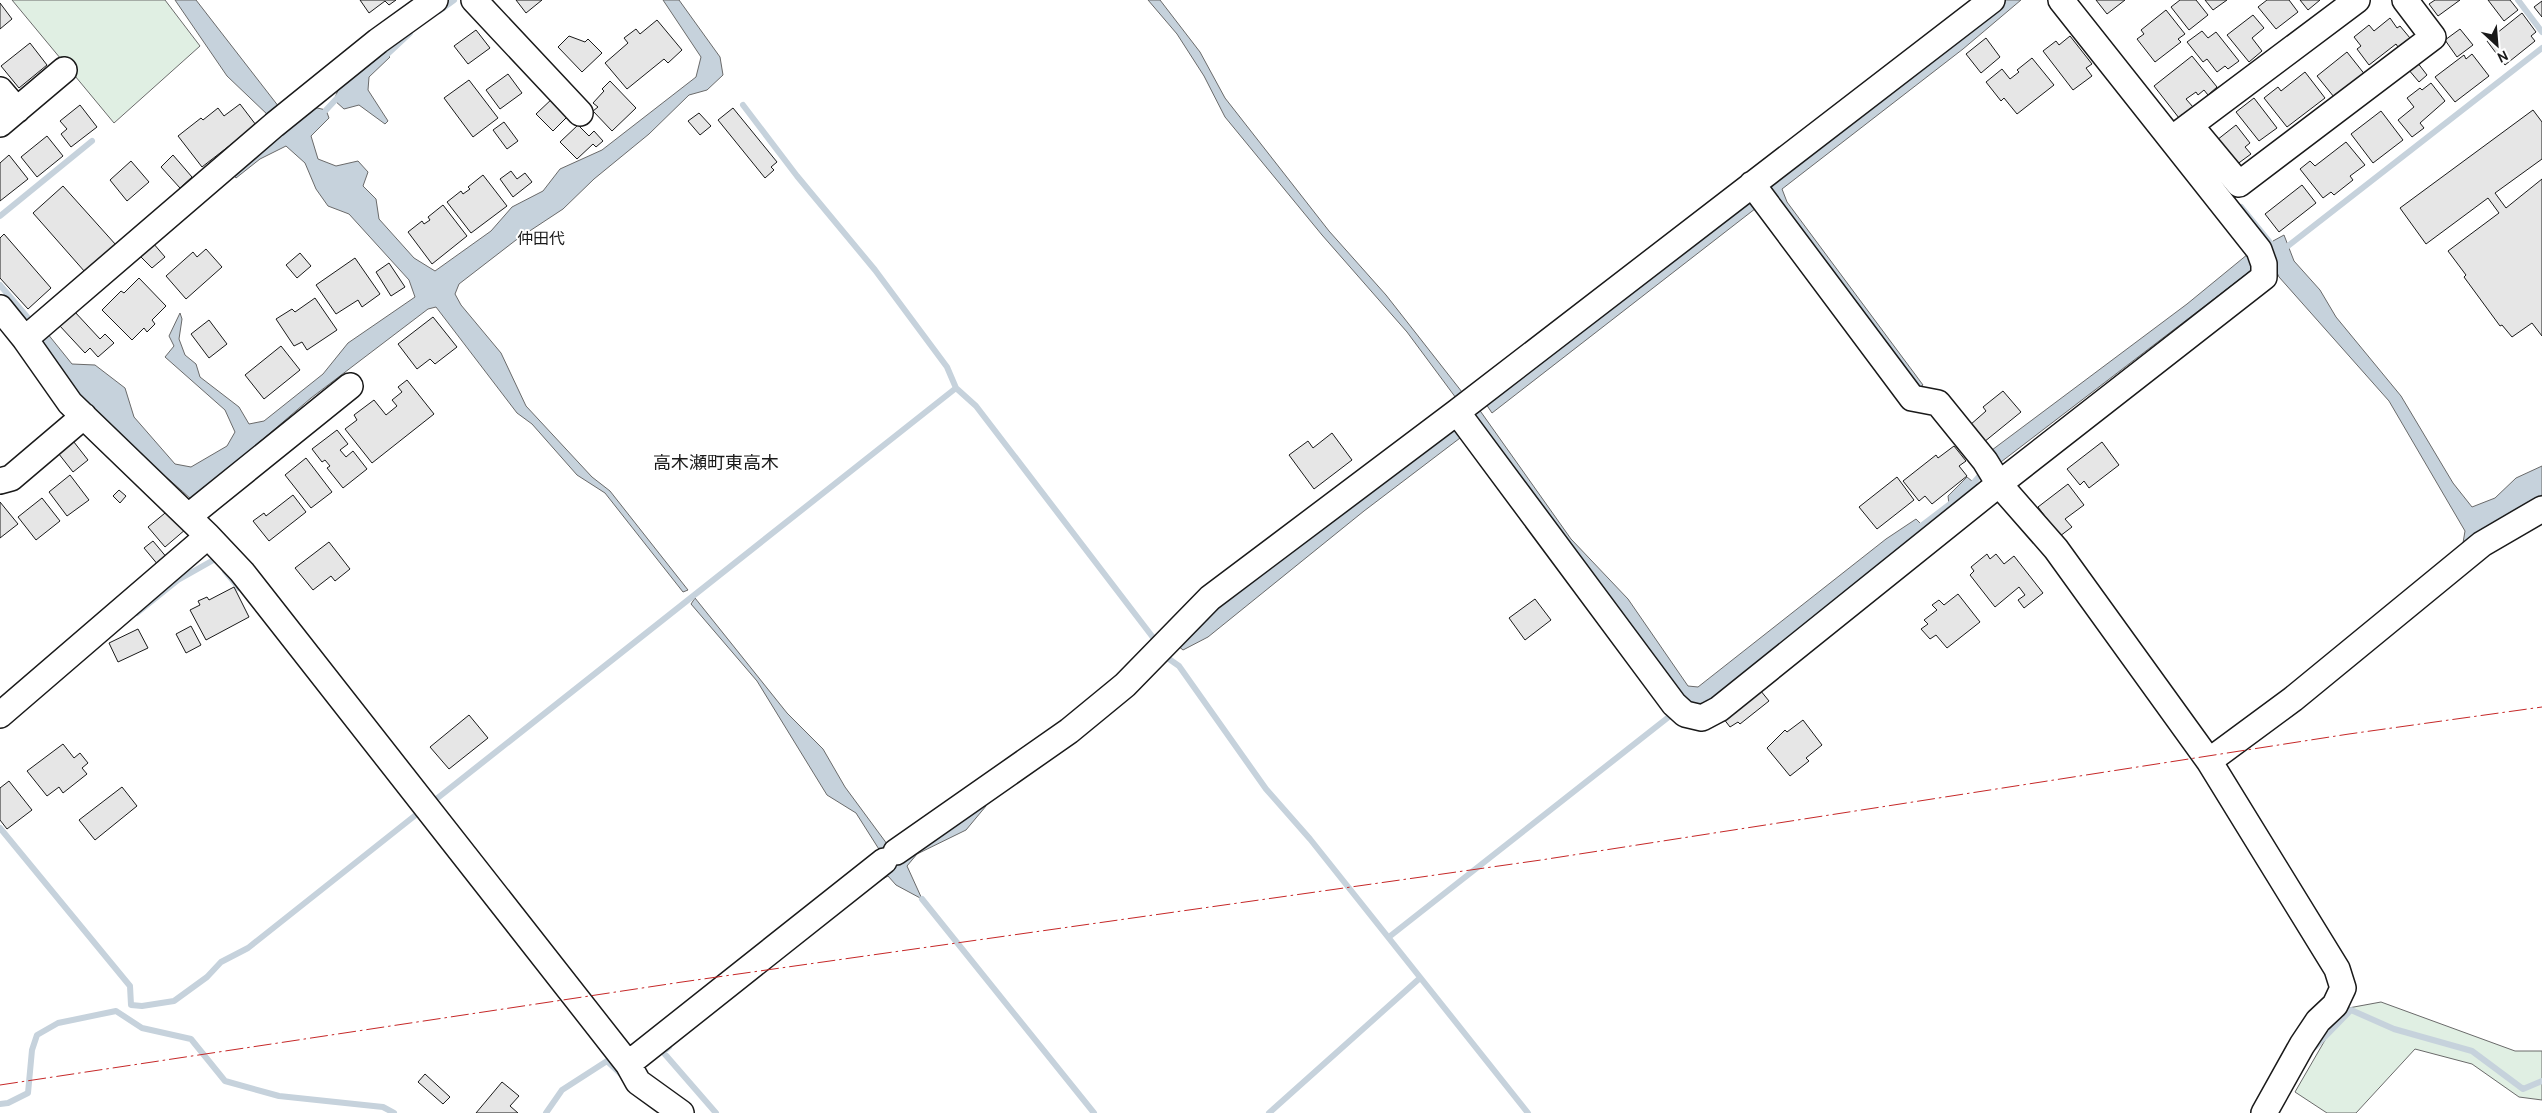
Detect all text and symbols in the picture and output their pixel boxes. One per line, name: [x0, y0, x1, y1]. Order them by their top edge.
north arrow: [2472, 20, 2522, 70]
text: N: [2494, 46, 2511, 67]
district label: 仲田代: [517, 229, 565, 248]
district label: 高木瀬町東高木: [653, 452, 779, 474]

